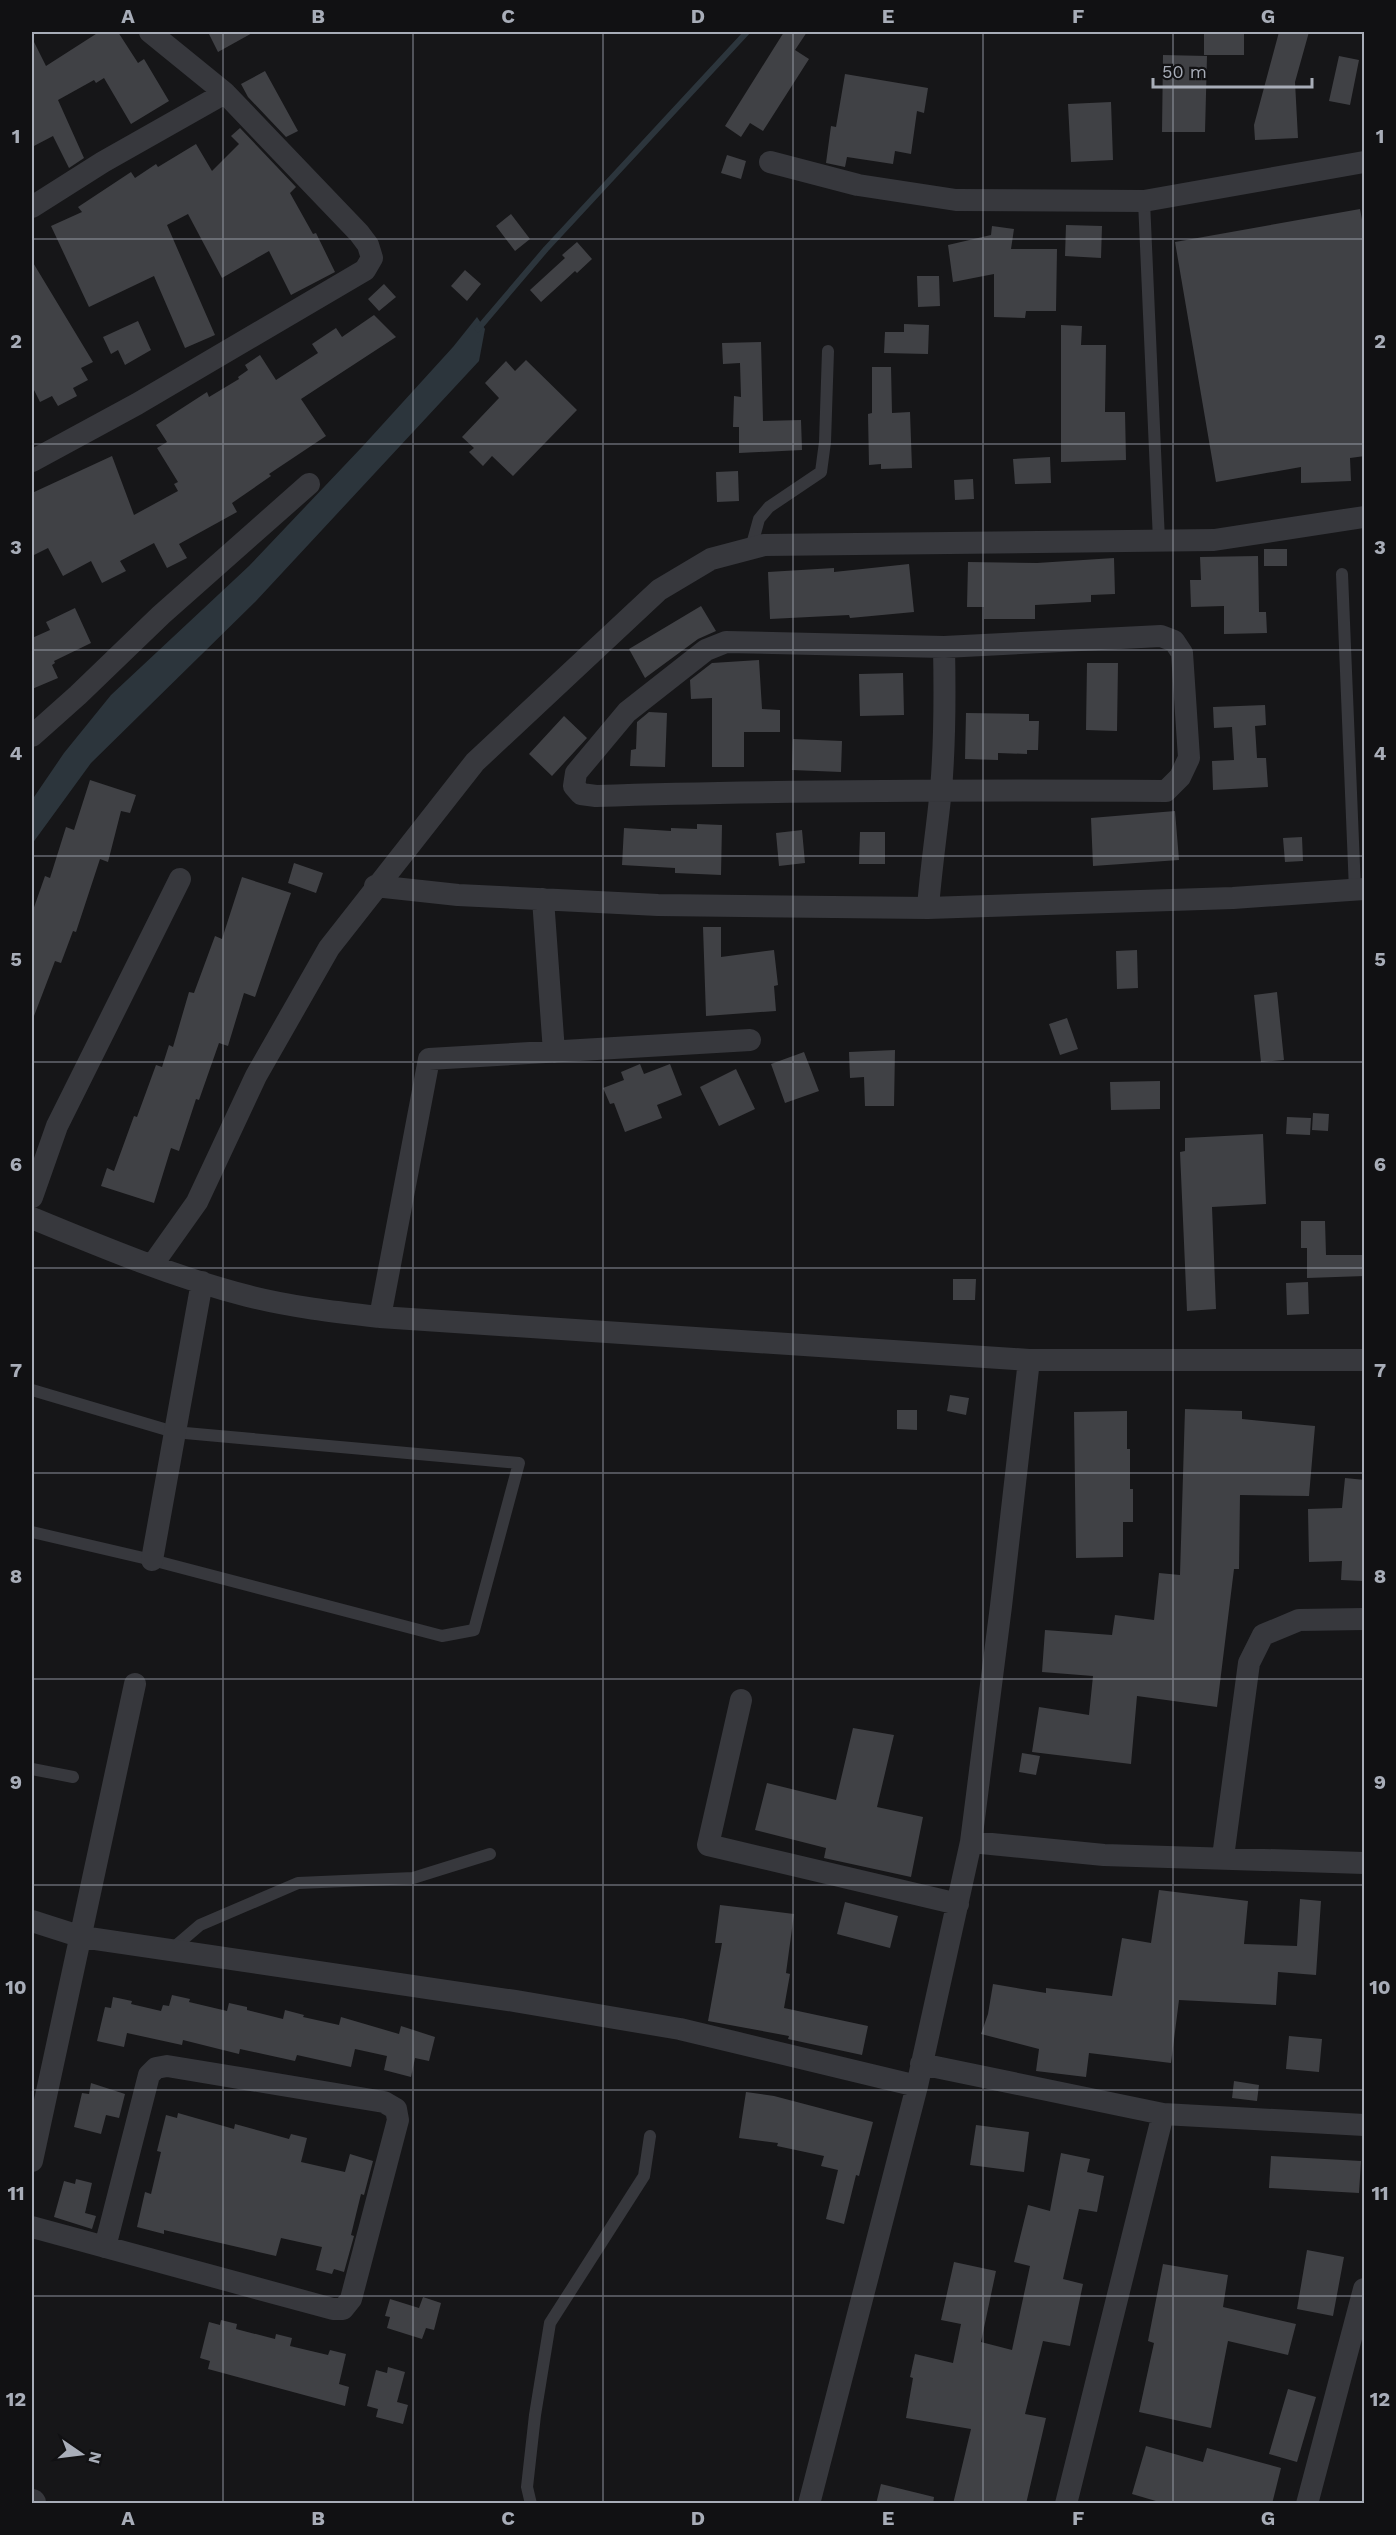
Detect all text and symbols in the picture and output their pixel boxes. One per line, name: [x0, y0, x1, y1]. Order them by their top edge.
text: A: [121, 4, 135, 28]
text: B: [311, 4, 325, 28]
text: C: [501, 4, 515, 28]
text: D: [691, 4, 705, 28]
text: E: [882, 4, 894, 28]
text: F: [1072, 4, 1084, 28]
text: G: [1261, 4, 1275, 28]
scale bar: [1153, 51, 1312, 89]
text: 50 m: [1162, 61, 1207, 82]
text: 1: [12, 124, 20, 148]
text: 1: [1376, 124, 1384, 148]
text: 2: [10, 329, 22, 353]
text: 2: [1374, 329, 1386, 353]
text: 3: [10, 535, 22, 559]
text: 3: [1374, 535, 1386, 559]
text: 4: [10, 741, 23, 765]
text: 4: [1374, 741, 1387, 765]
text: 5: [10, 947, 22, 971]
text: 5: [1374, 947, 1386, 971]
text: 6: [10, 1152, 22, 1176]
text: 6: [1374, 1152, 1386, 1176]
text: 7: [10, 1358, 22, 1382]
text: 7: [1374, 1358, 1386, 1382]
text: 8: [10, 1564, 22, 1588]
text: 8: [1374, 1564, 1386, 1588]
text: 9: [10, 1770, 22, 1794]
text: 9: [1374, 1770, 1386, 1794]
text: 10: [5, 1975, 27, 1999]
text: 10: [1369, 1975, 1391, 1999]
text: 11: [7, 2181, 25, 2205]
text: 11: [1371, 2181, 1389, 2205]
text: 12: [6, 2387, 26, 2411]
text: 12: [1370, 2387, 1390, 2411]
north arrow: [51, 2424, 111, 2484]
text: N: [84, 2449, 106, 2466]
text: A: [121, 2506, 135, 2530]
text: B: [311, 2506, 325, 2530]
text: C: [501, 2506, 515, 2530]
text: D: [691, 2506, 705, 2530]
text: E: [882, 2506, 894, 2530]
text: F: [1072, 2506, 1084, 2530]
text: G: [1261, 2506, 1275, 2530]

